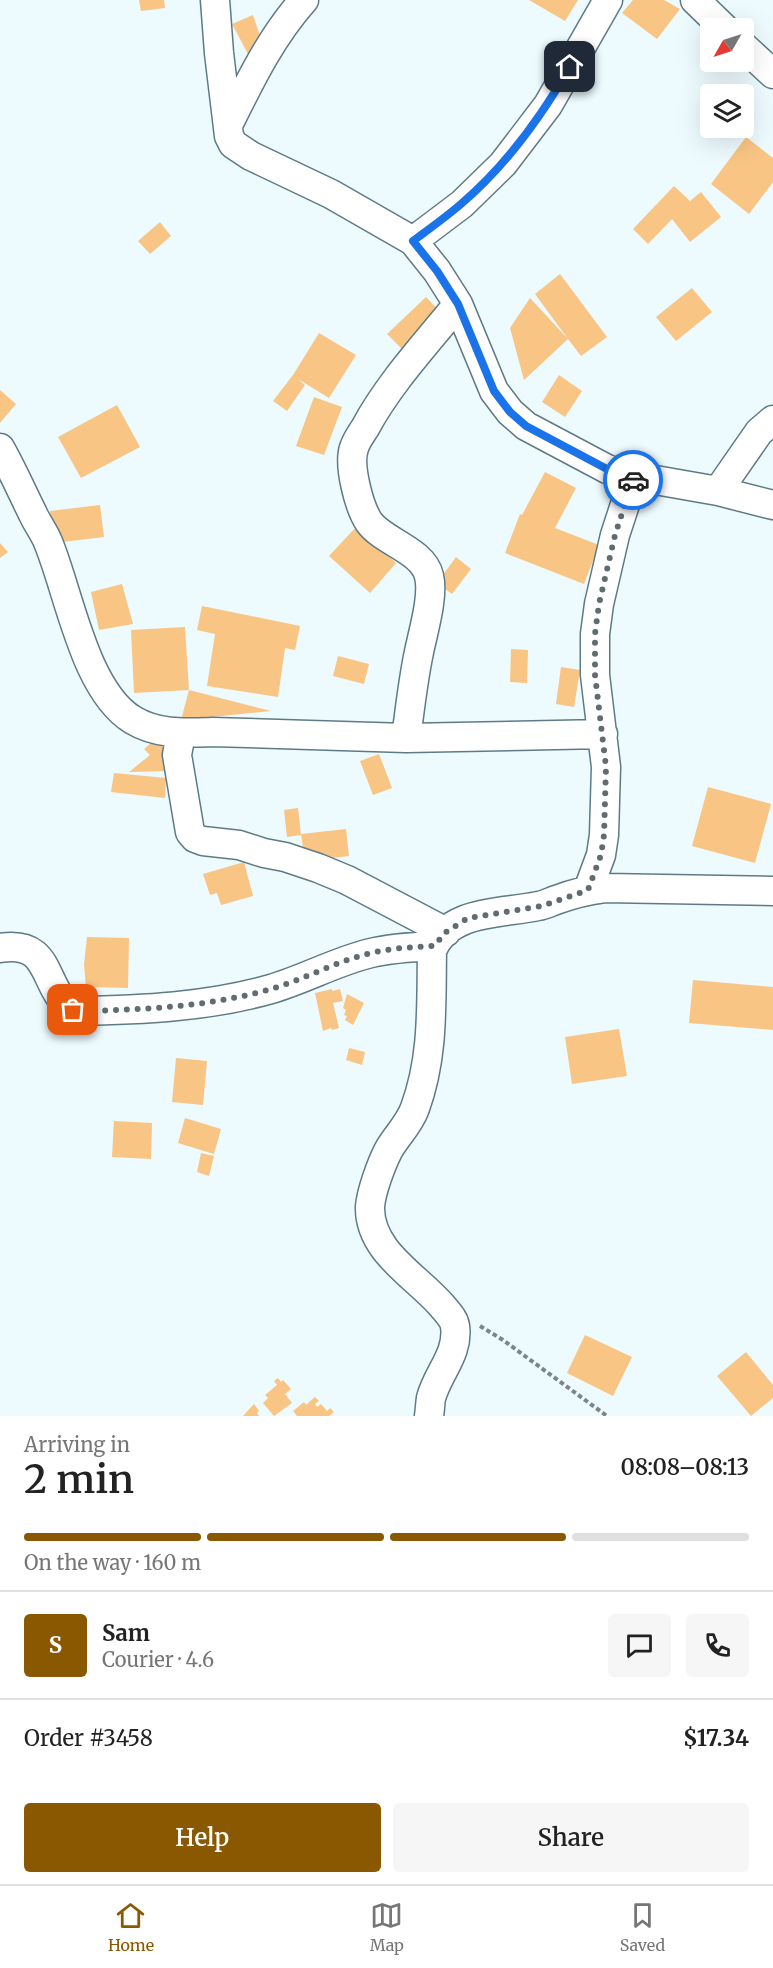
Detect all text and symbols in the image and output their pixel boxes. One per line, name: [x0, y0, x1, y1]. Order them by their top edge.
north arrow: [700, 18, 754, 72]
map controls: [700, 18, 754, 138]
pin: [544, 41, 595, 92]
icon: home: [553, 50, 586, 83]
button: layers: [700, 84, 754, 138]
courier: [603, 450, 663, 510]
icon: car: [617, 464, 650, 497]
pin: [47, 984, 98, 1035]
icon: bag: [56, 993, 89, 1026]
text: Arriving in: [24, 1432, 130, 1457]
text: 08:08–08:13: [620, 1453, 749, 1481]
text: 2 min: [24, 1455, 134, 1504]
text: On the way · 160 m: [24, 1550, 201, 1575]
button: chat: [608, 1614, 671, 1677]
button: phone: [686, 1614, 749, 1677]
text: Sam: [102, 1619, 150, 1647]
text: S: [49, 1631, 62, 1659]
text: Courier · 4.6: [102, 1647, 214, 1672]
text: Order #3458: [24, 1724, 153, 1752]
text: $17.34: [683, 1724, 749, 1752]
button: Help: [24, 1803, 381, 1872]
button: Share: [393, 1803, 749, 1872]
tab: Home: [108, 1899, 154, 1955]
tab: Map: [370, 1899, 404, 1955]
tab: Saved: [620, 1899, 665, 1955]

